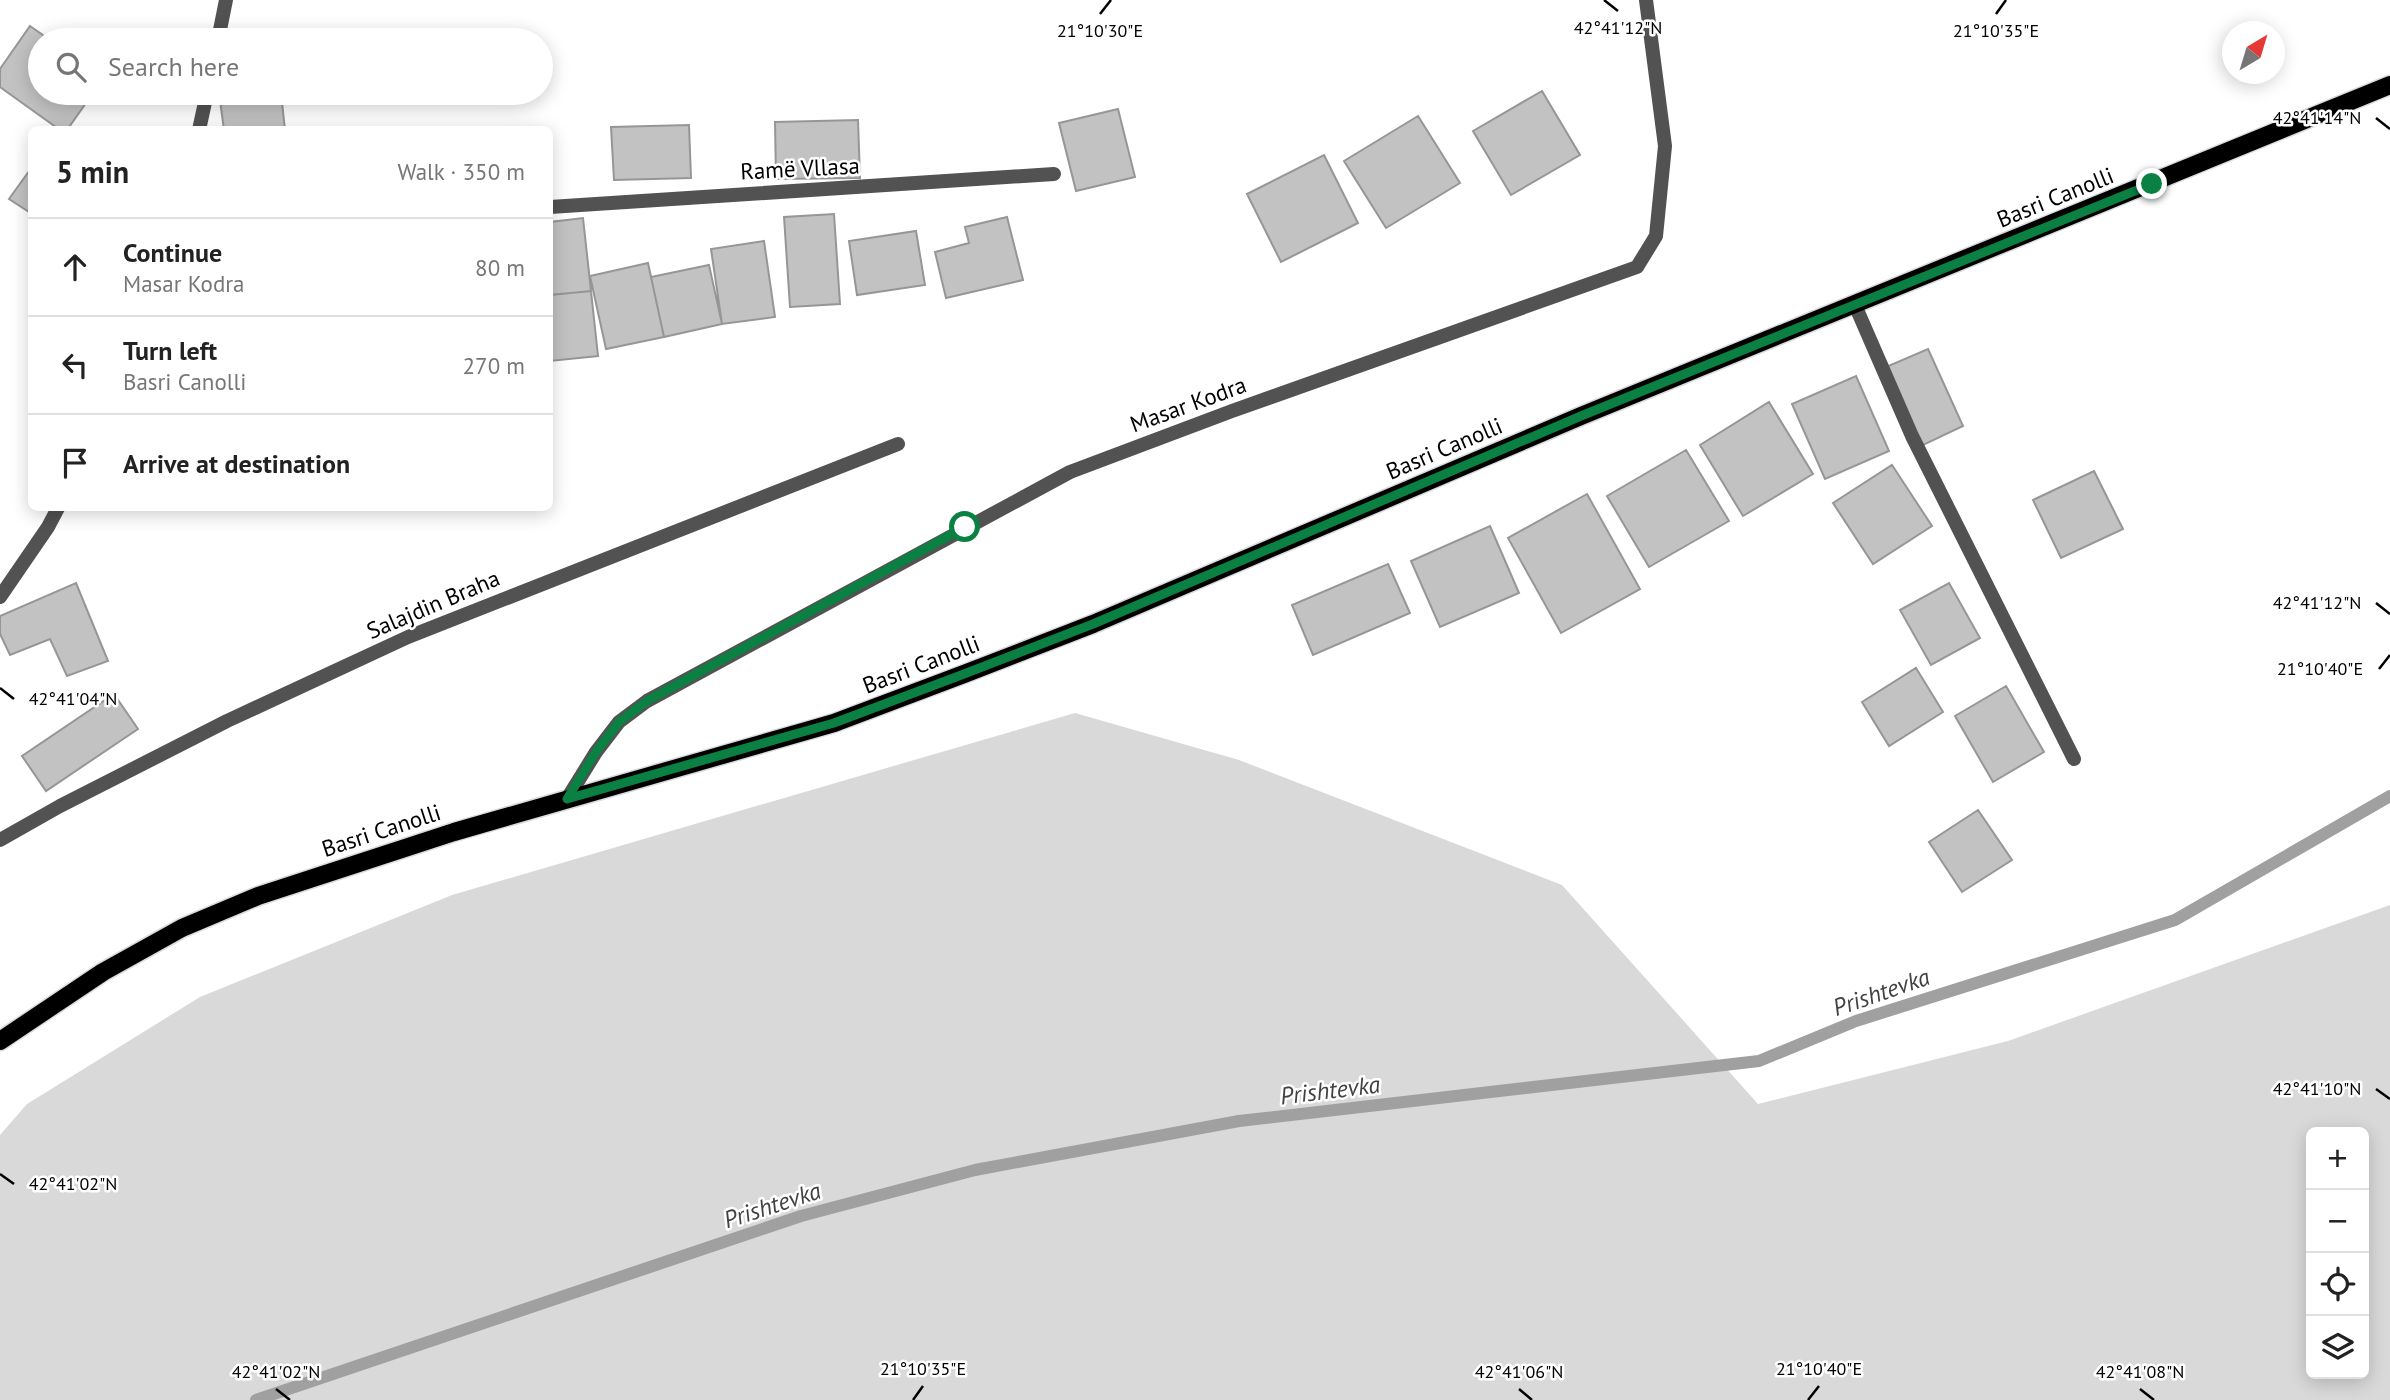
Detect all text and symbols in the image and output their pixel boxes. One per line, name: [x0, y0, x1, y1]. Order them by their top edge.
text: 42°41'12"N: [1574, 16, 1662, 39]
text: 21°10'30"E: [1057, 19, 1143, 42]
text: 21°10'35"E: [1953, 19, 2039, 42]
north arrow: [2222, 21, 2285, 84]
search box: [28, 28, 553, 105]
icon: search: [52, 48, 90, 86]
text: Search here: [108, 50, 239, 83]
text: 42°41'14"N: [2273, 106, 2361, 129]
street label: Ramë Vllasa: [739, 150, 861, 186]
text: 5 min: [56, 152, 129, 191]
text: Walk · 350 m: [398, 157, 525, 186]
street label: Basri Canolli: [1992, 160, 2118, 234]
route end: [2136, 168, 2167, 199]
text: Continue: [123, 236, 222, 269]
icon: ahead: [56, 248, 94, 286]
text: 80 m: [475, 253, 525, 282]
text: Masar Kodra: [123, 269, 245, 298]
text: Turn left: [123, 334, 217, 367]
icon: left: [56, 346, 94, 384]
text: 270 m: [463, 351, 525, 380]
text: Basri Canolli: [123, 367, 246, 396]
street label: Masar Kodra: [1126, 370, 1250, 438]
street label: Basri Canolli: [1382, 411, 1506, 485]
icon: arrive: [56, 444, 94, 482]
text: Arrive at destination: [123, 447, 350, 480]
route start: [949, 511, 980, 542]
street label: Salajdin Braha: [362, 563, 504, 645]
text: 42°41'12"N: [2273, 591, 2361, 614]
street label: Basri Canolli: [858, 628, 984, 700]
text: 21°10'40"E: [2277, 657, 2363, 680]
text: 42°41'04"N: [29, 687, 117, 710]
street label: Basri Canolli: [318, 797, 444, 863]
water label: Prishtevka: [1829, 961, 1934, 1023]
water label: Prishtevka: [1278, 1068, 1382, 1111]
text: 42°41'10"N: [2273, 1077, 2361, 1100]
map controls: [2306, 1127, 2369, 1379]
button: +: [2306, 1127, 2369, 1190]
text: 42°41'02"N: [29, 1172, 117, 1195]
water label: Prishtevka: [720, 1175, 825, 1235]
button: −: [2306, 1190, 2369, 1253]
button: locate: [2306, 1253, 2369, 1316]
button: layers: [2306, 1316, 2369, 1379]
text: 21°10'35"E: [880, 1357, 966, 1380]
text: 21°10'40"E: [1776, 1357, 1862, 1380]
text: 42°41'02"N: [232, 1360, 320, 1383]
text: 42°41'06"N: [1475, 1360, 1563, 1383]
text: 42°41'08"N: [2096, 1360, 2184, 1383]

